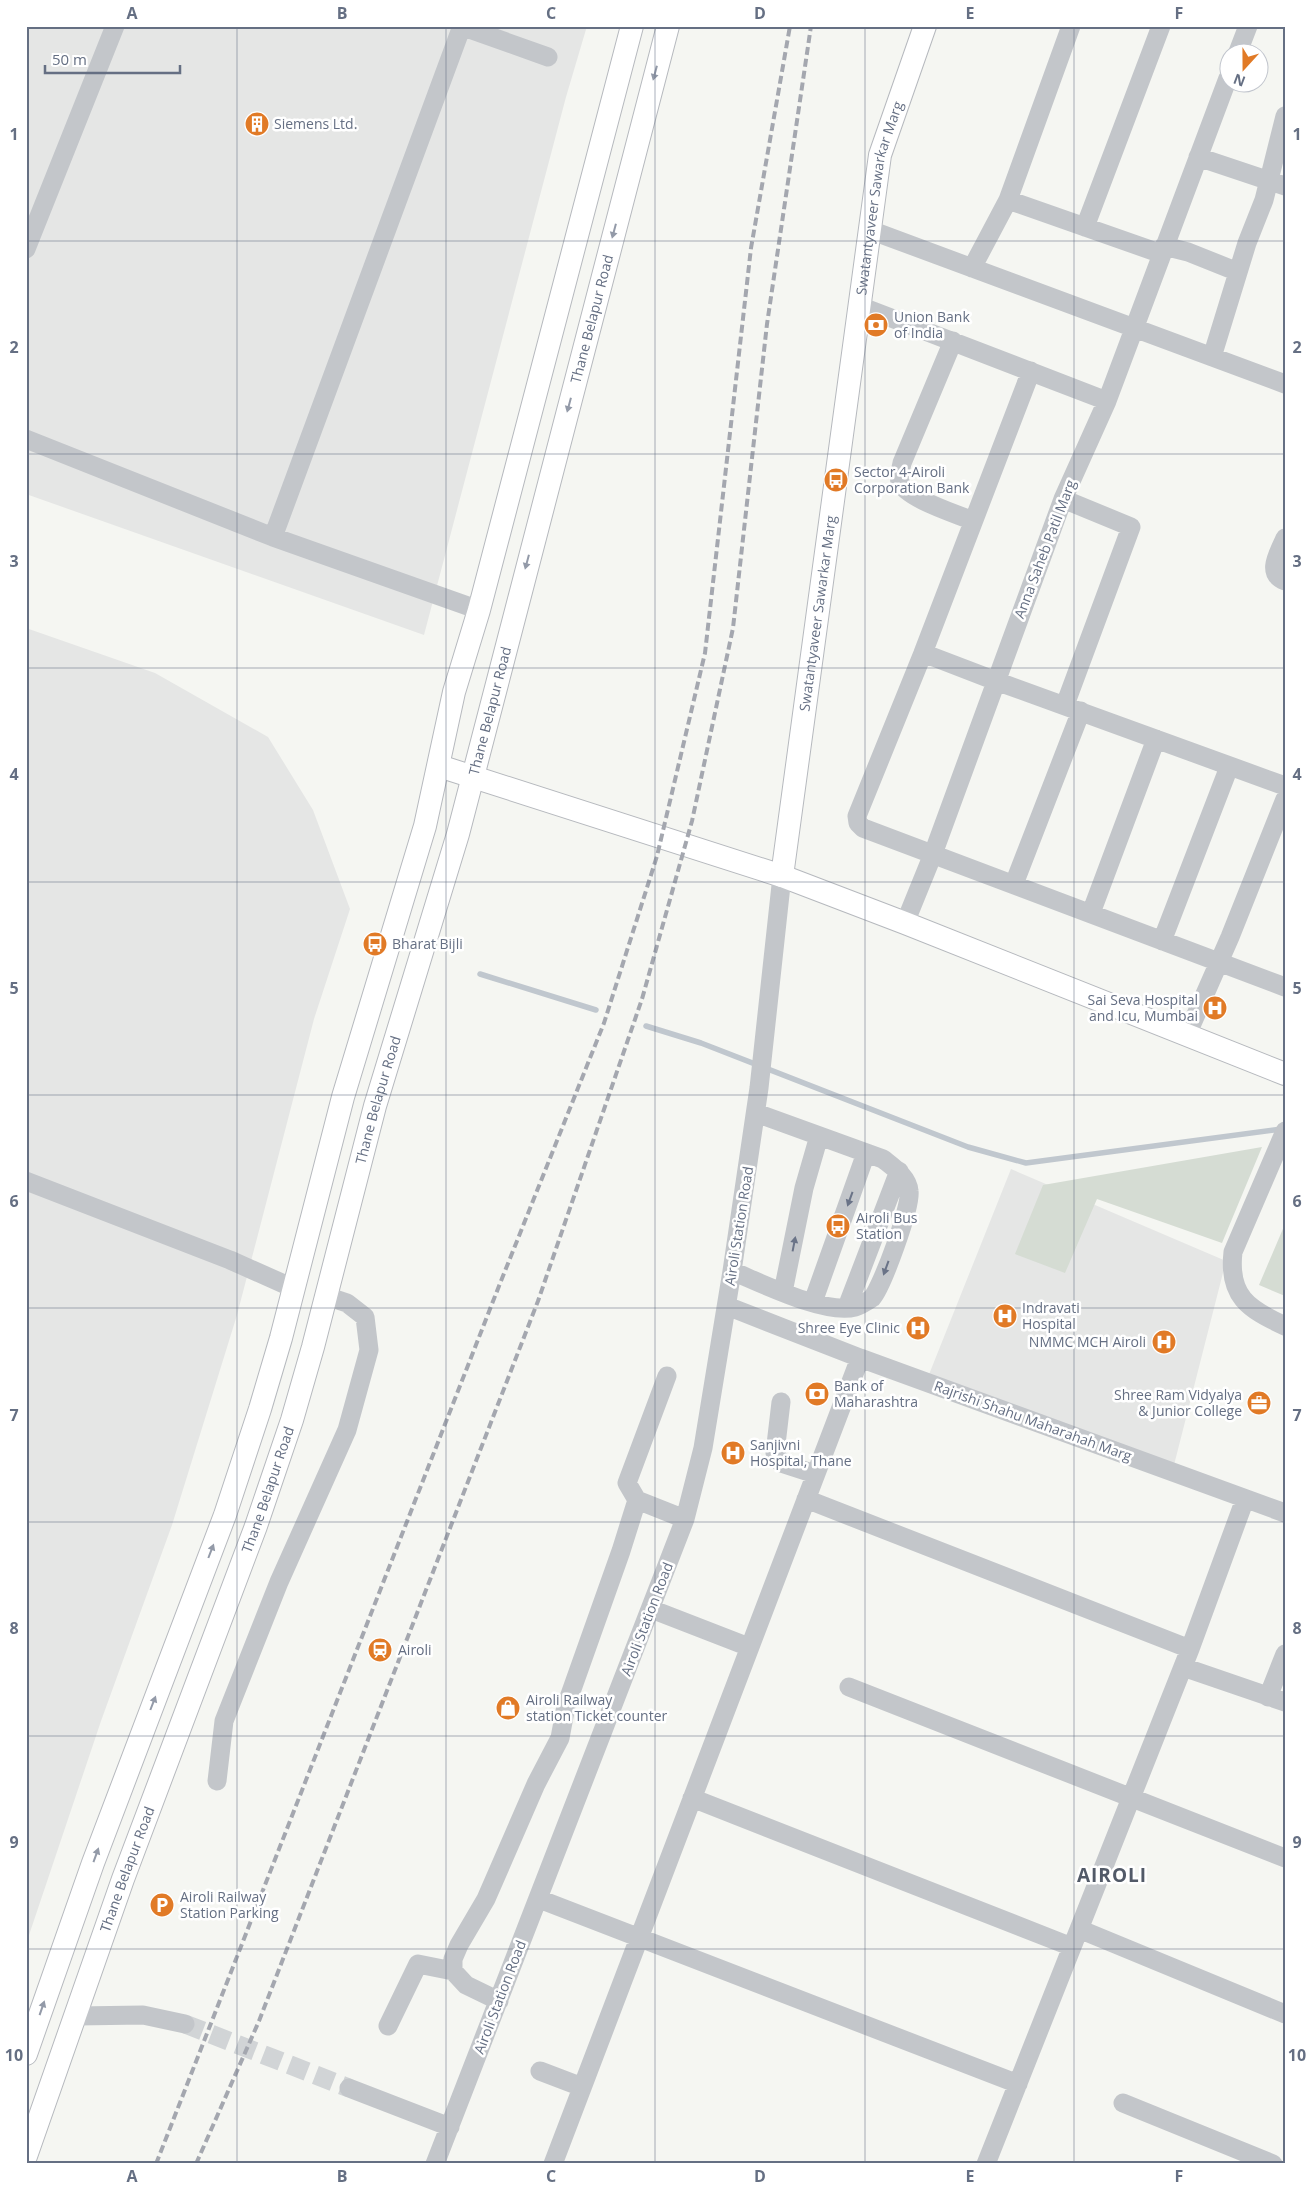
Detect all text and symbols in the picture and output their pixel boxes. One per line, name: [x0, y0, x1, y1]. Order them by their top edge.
text: A: [126, 2, 138, 24]
text: B: [337, 2, 347, 24]
text: C: [546, 2, 556, 24]
text: D: [754, 2, 766, 24]
text: E: [966, 2, 975, 24]
text: F: [1175, 2, 1183, 24]
scale bar: [45, 42, 180, 74]
north arrow: [1218, 42, 1268, 92]
text: 50 m: [52, 49, 87, 69]
one-way arrow: [651, 66, 659, 81]
text: N: [1230, 70, 1248, 92]
street label: Swatantyaveer Sawarkar Marg: [851, 98, 907, 296]
building icon: Siemens Ltd.: [244, 111, 270, 137]
place label: Siemens Ltd.: [274, 114, 357, 133]
text: 1: [9, 123, 19, 145]
text: 1: [1292, 123, 1302, 145]
one-way arrow: [610, 223, 618, 238]
street label: Thane Belapur Road: [566, 252, 617, 385]
place label: Union Bank of India: [894, 307, 970, 342]
bank icon: Union Bank of India: [863, 312, 889, 338]
text: 2: [9, 336, 19, 358]
text: 2: [1292, 336, 1302, 358]
one-way arrow: [564, 397, 572, 412]
place label: Sector 4-Airoli Corporation Bank: [854, 462, 970, 497]
bus stop icon: Sector 4-Airoli Corporation Bank: [823, 467, 849, 493]
street label: Anna Saheb Patil Marg: [1009, 476, 1080, 621]
street label: Swatantyaveer Sawarkar Marg: [794, 514, 840, 713]
text: 3: [9, 550, 19, 572]
text: 3: [1292, 550, 1302, 572]
one-way arrow: [523, 554, 531, 569]
street label: Thane Belapur Road: [464, 644, 515, 777]
text: 4: [9, 763, 19, 785]
text: 4: [1292, 763, 1302, 785]
bus stop icon: Bharat Bijli: [362, 931, 388, 957]
place label: Bharat Bijli: [392, 934, 463, 953]
text: 5: [9, 977, 19, 999]
text: 5: [1292, 977, 1302, 999]
place label: Sai Seva Hospital and Icu, Mumbai: [1088, 990, 1198, 1025]
hospital icon: Sai Seva Hospital and Icu, Mumbai: [1202, 995, 1228, 1021]
street label: Thane Belapur Road: [350, 1034, 405, 1166]
street label: Airoli Station Road: [720, 1165, 757, 1287]
text: 6: [9, 1190, 19, 1212]
text: 6: [1292, 1190, 1302, 1212]
one-way arrow: [846, 1192, 854, 1207]
place label: Airoli Bus Station: [856, 1208, 918, 1243]
bus stop icon: Airoli Bus Station: [825, 1213, 851, 1239]
one-way arrow: [790, 1236, 798, 1252]
one-way arrow: [882, 1261, 890, 1276]
place label: Indravati Hospital: [1022, 1298, 1080, 1333]
hospital icon: Indravati Hospital: [992, 1303, 1018, 1329]
hospital icon: Shree Eye Clinic: [905, 1315, 931, 1341]
place label: Shree Eye Clinic: [798, 1318, 900, 1337]
hospital icon: NMMC MCH Airoli: [1151, 1329, 1177, 1355]
place label: NMMC MCH Airoli: [1029, 1332, 1146, 1351]
place label: Bank of Maharashtra: [834, 1376, 918, 1411]
street label: Rajrishi Shahu Maharahah Marg: [932, 1376, 1135, 1465]
bank icon: Bank of Maharashtra: [804, 1381, 830, 1407]
place label: Shree Ram Vidyalya & Junior College: [1114, 1385, 1242, 1420]
office icon: Shree Ram Vidyalya & Junior College: [1246, 1390, 1272, 1416]
text: 7: [9, 1404, 19, 1426]
text: 7: [1292, 1404, 1302, 1426]
street label: Thane Belapur Road: [237, 1424, 298, 1555]
place label: Sanjivni Hospital, Thane: [750, 1435, 852, 1470]
hospital icon: Sanjivni Hospital, Thane: [720, 1440, 746, 1466]
one-way arrow: [207, 1543, 215, 1558]
street label: Airoli Station Road: [616, 1559, 677, 1678]
text: 8: [9, 1617, 19, 1639]
text: 8: [1292, 1617, 1302, 1639]
station icon: Airoli: [367, 1637, 393, 1663]
place label: Airoli: [398, 1640, 432, 1659]
place label: Airoli Railway station Ticket counter: [526, 1690, 668, 1725]
shop icon: Airoli Railway station Ticket counter: [495, 1695, 521, 1721]
one-way arrow: [149, 1696, 157, 1710]
street label: Thane Belapur Road: [95, 1804, 158, 1935]
text: 9: [9, 1831, 19, 1853]
text: 9: [1292, 1831, 1302, 1853]
one-way arrow: [92, 1847, 100, 1862]
district label: AIROLI: [1077, 1862, 1147, 1888]
place label: Airoli Railway Station Parking: [180, 1887, 279, 1922]
parking icon: Airoli Railway Station Parking: [149, 1892, 175, 1918]
street label: Airoli Station Road: [469, 1937, 530, 2056]
one-way arrow: [39, 2001, 46, 2016]
text: 10: [5, 2044, 23, 2066]
text: 10: [1288, 2044, 1306, 2066]
text: A: [126, 2165, 138, 2187]
text: B: [337, 2165, 347, 2187]
text: C: [546, 2165, 556, 2187]
text: D: [754, 2165, 766, 2187]
text: E: [966, 2165, 975, 2187]
text: F: [1175, 2165, 1183, 2187]

